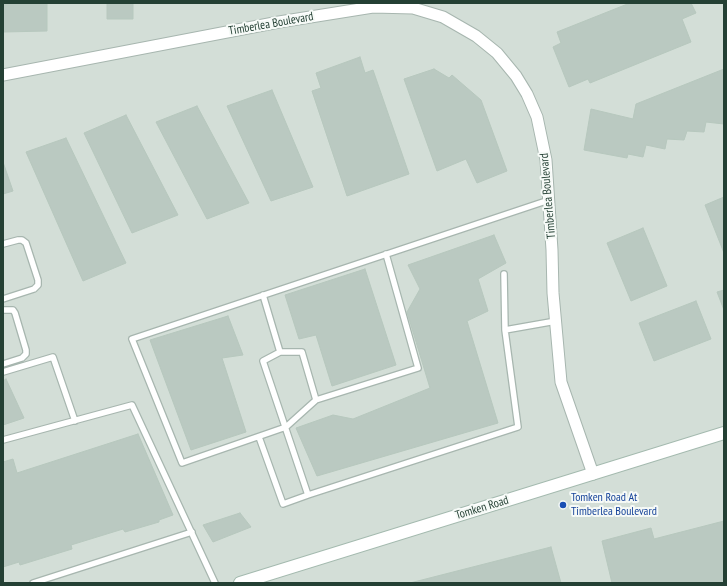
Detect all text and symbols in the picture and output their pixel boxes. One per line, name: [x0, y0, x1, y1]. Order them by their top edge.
street label: Timberlea Boulevard: [227, 9, 315, 39]
street label: Timberlea Boulevard: [537, 153, 559, 239]
place label: Tomken Road At Timberlea Boulevard: [571, 491, 657, 519]
street label: Tomken Road: [454, 493, 510, 523]
marker: Tomken Road At Timberlea Boulevard: [558, 500, 568, 510]

